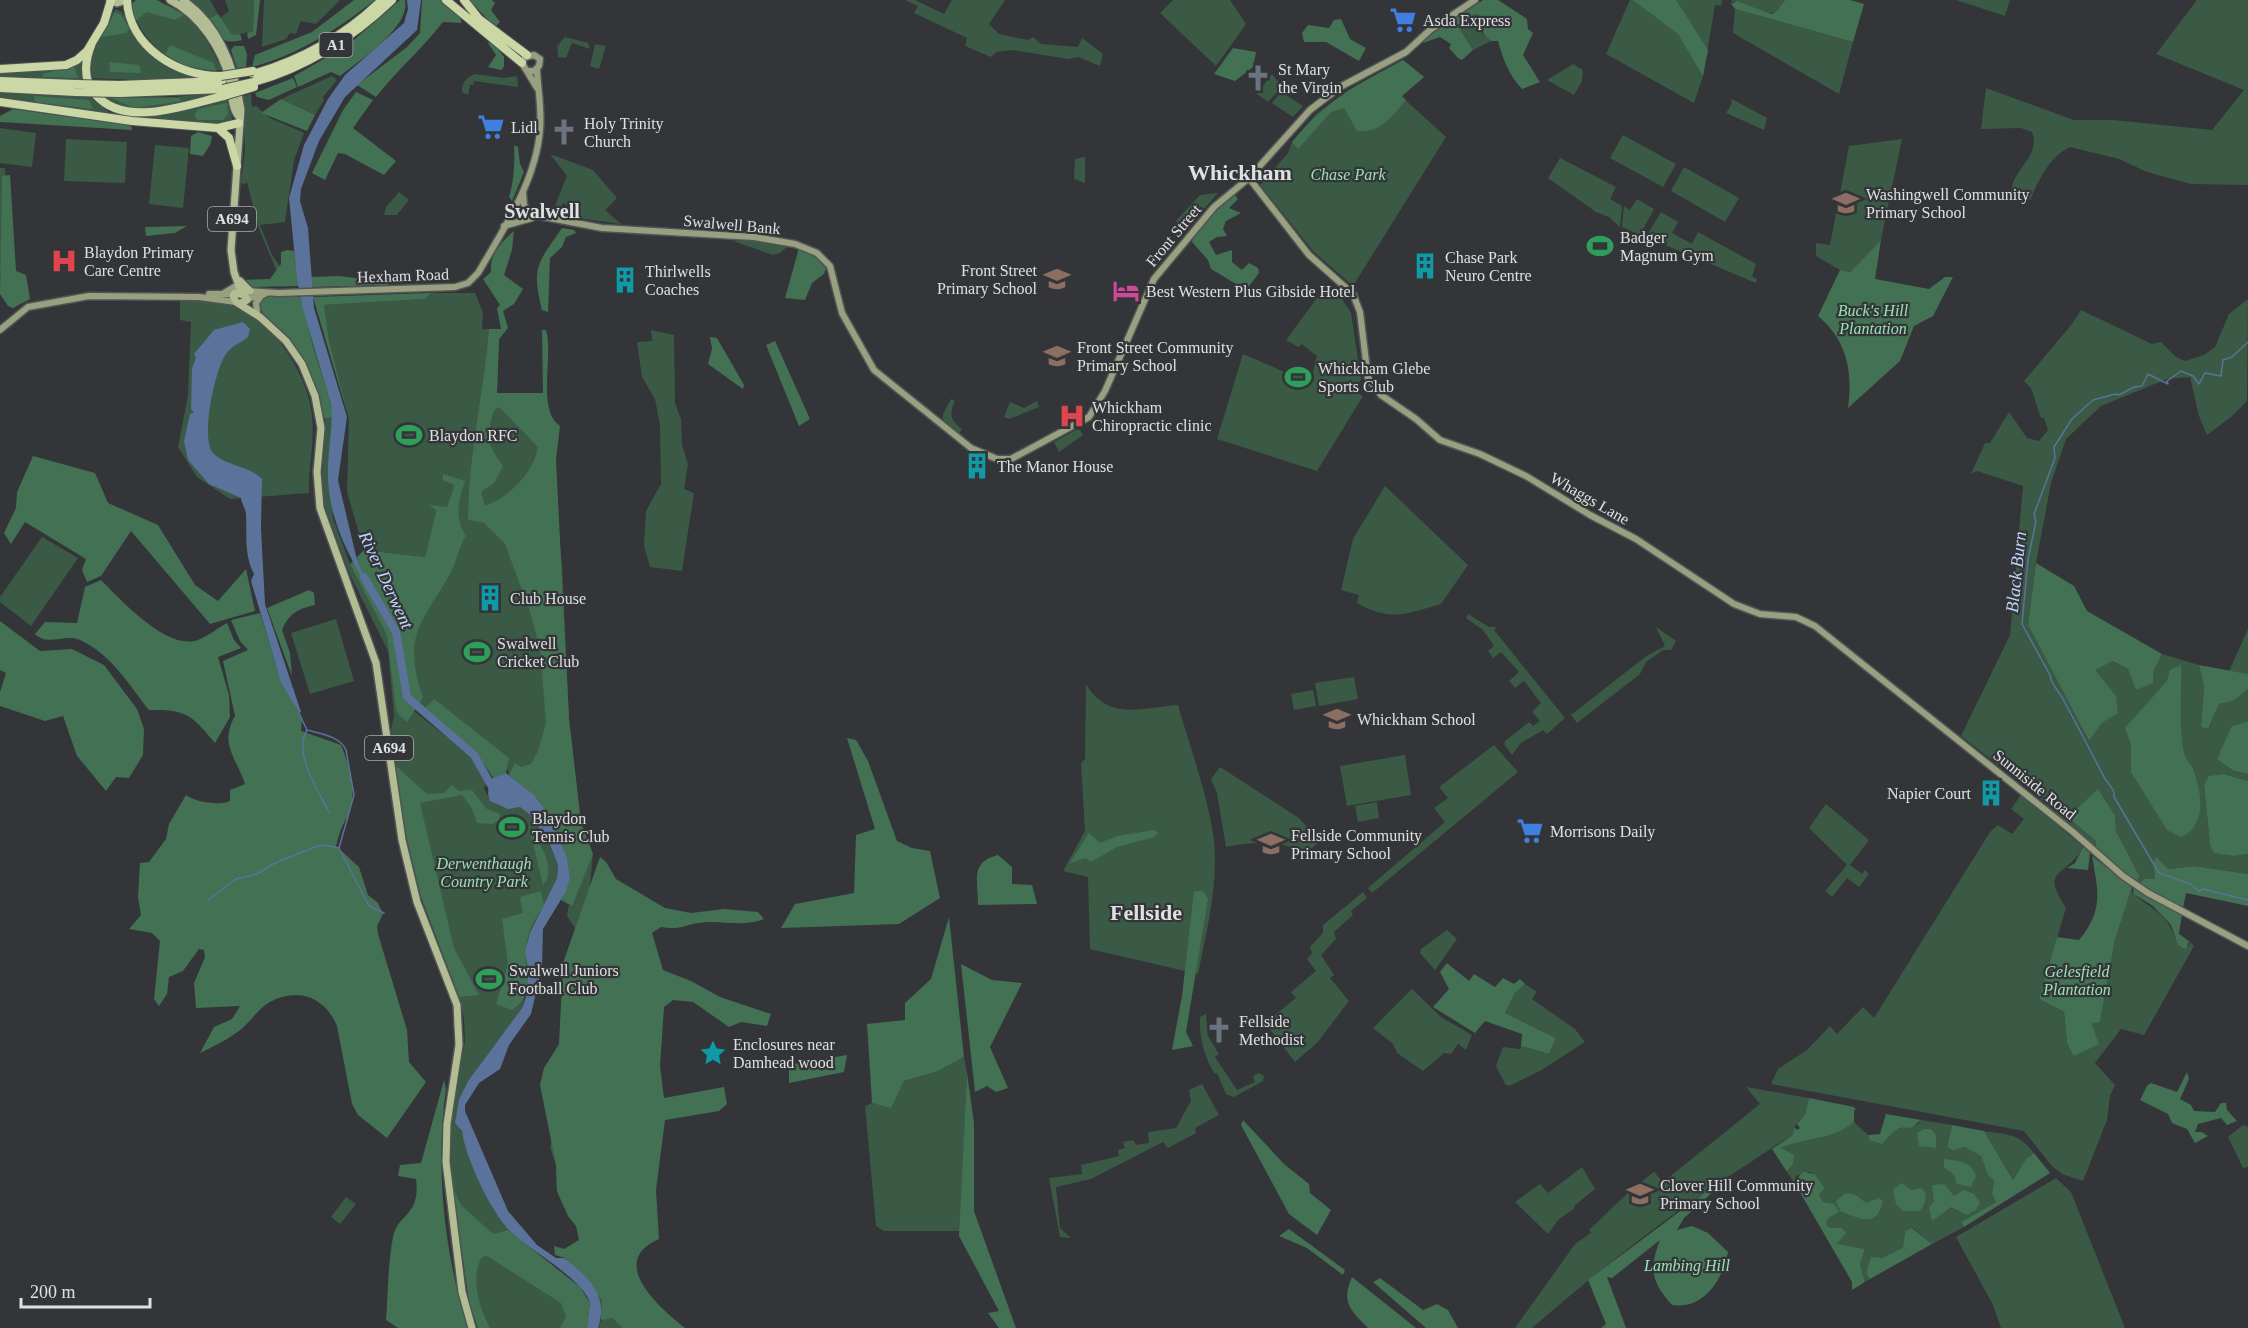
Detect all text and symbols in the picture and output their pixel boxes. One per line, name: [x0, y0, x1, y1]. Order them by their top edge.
supermarket icon: Asda Express: [1388, 5, 1418, 35]
place label: Asda Express: [1423, 12, 1511, 30]
road number: A1: [320, 33, 352, 57]
place label: St Mary the Virgin: [1278, 61, 1342, 97]
church icon: St Mary the Virgin: [1243, 63, 1273, 93]
supermarket icon: Lidl: [476, 112, 506, 142]
place label: Holy Trinity Church: [584, 115, 664, 150]
church icon: Holy Trinity Church: [549, 117, 579, 147]
place label: Lidl: [511, 119, 538, 136]
district label: Whickham: [1188, 160, 1292, 185]
park label: Chase Park: [1310, 166, 1386, 183]
place label: Washingwell Community Primary School: [1866, 186, 2030, 222]
school or university icon: Washingwell Community Primary School: [1831, 188, 1861, 218]
district label: Swalwell: [504, 200, 580, 222]
street label: Front Street: [1142, 200, 1205, 270]
road number: A694: [208, 207, 256, 231]
street label: Swalwell Bank: [683, 212, 781, 237]
place label: Badger Magnum Gym: [1620, 229, 1714, 265]
sports icon: Badger Magnum Gym: [1585, 231, 1615, 261]
place label: Blaydon Primary Care Centre: [84, 244, 194, 279]
hospital icon: Blaydon Primary Care Centre: [49, 246, 79, 276]
place label: Chase Park Neuro Centre: [1445, 249, 1532, 284]
building icon: Chase Park Neuro Centre: [1410, 251, 1440, 281]
place label: Front Street Primary School: [937, 262, 1038, 298]
place label: Thirlwells Coaches: [645, 263, 711, 298]
school or university icon: Front Street Primary School: [1042, 264, 1072, 294]
street label: Hexham Road: [357, 265, 449, 286]
building icon: Thirlwells Coaches: [610, 265, 640, 295]
hotel icon: Best Western Plus Gibside Hotel: [1111, 276, 1141, 306]
place label: Best Western Plus Gibside Hotel: [1146, 283, 1356, 300]
park label: Buck's Hill Plantation: [1838, 302, 1909, 337]
place label: Front Street Community Primary School: [1077, 339, 1233, 375]
school or university icon: Front Street Community Primary School: [1042, 341, 1072, 371]
place label: Whickham Glebe Sports Club: [1318, 360, 1430, 396]
sports icon: Whickham Glebe Sports Club: [1283, 362, 1313, 392]
place label: Whickham Chiropractic clinic: [1092, 399, 1212, 435]
hospital icon: Whickham Chiropractic clinic: [1057, 401, 1087, 431]
sports icon: Blaydon RFC: [394, 420, 424, 450]
place label: Blaydon RFC: [429, 427, 517, 445]
building icon: The Manor House: [962, 451, 992, 481]
place label: The Manor House: [997, 458, 1113, 475]
street label: Whaggs Lane: [1547, 469, 1632, 529]
water label: River Derwent: [354, 527, 418, 633]
water label: Black Burn: [2002, 530, 2030, 614]
building icon: Club House: [475, 583, 505, 613]
place label: Club House: [510, 590, 586, 607]
place label: Swalwell Cricket Club: [497, 635, 579, 670]
sports icon: Swalwell Cricket Club: [462, 637, 492, 667]
school or university icon: Whickham School: [1322, 704, 1352, 734]
place label: Whickham School: [1357, 711, 1476, 728]
road number: A694: [365, 736, 413, 760]
street label: Sunniside Road: [1990, 746, 2079, 823]
building icon: Napier Court: [1976, 778, 2006, 808]
place label: Napier Court: [1887, 785, 1972, 803]
place label: Blaydon Tennis Club: [532, 810, 610, 845]
sports icon: Blaydon Tennis Club: [497, 812, 527, 842]
supermarket icon: Morrisons Daily: [1515, 816, 1545, 846]
place label: Morrisons Daily: [1550, 823, 1655, 841]
place label: Fellside Community Primary School: [1291, 827, 1422, 863]
school or university icon: Fellside Community Primary School: [1256, 829, 1286, 859]
park label: Derwenthaugh Country Park: [435, 855, 532, 891]
district label: Fellside: [1110, 900, 1182, 925]
place label: Swalwell Juniors Football Club: [509, 962, 619, 997]
park label: Gelesfield Plantation: [2042, 963, 2111, 998]
sports icon: Swalwell Juniors Football Club: [474, 964, 504, 994]
place label: Fellside Methodist: [1239, 1013, 1304, 1048]
church icon: Fellside Methodist: [1204, 1015, 1234, 1045]
place label: Enclosures near Damhead wood: [733, 1036, 835, 1071]
place icon: Enclosures near Damhead wood: [698, 1038, 728, 1068]
place label: Clover Hill Community Primary School: [1660, 1177, 1813, 1213]
school or university icon: Clover Hill Community Primary School: [1625, 1179, 1655, 1209]
park label: Lambing Hill: [1643, 1257, 1730, 1275]
scale bar: [21, 1271, 150, 1309]
text: 200 m: [30, 1282, 76, 1302]

